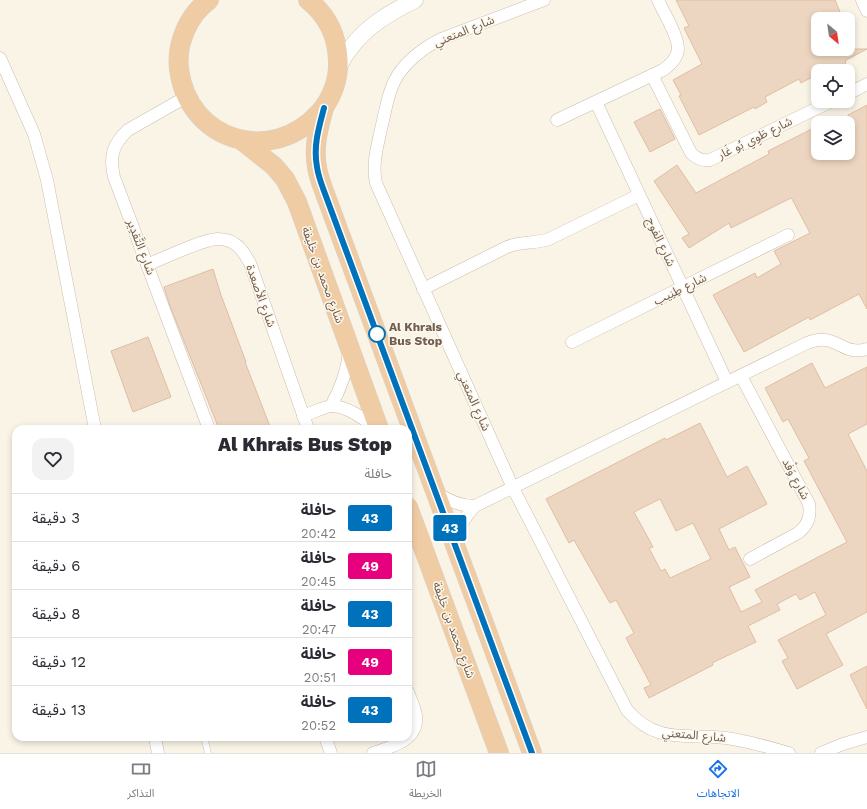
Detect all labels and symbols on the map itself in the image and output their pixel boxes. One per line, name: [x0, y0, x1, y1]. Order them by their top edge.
north arrow: [811, 12, 855, 56]
street label: شارع المتعني: [432, 13, 497, 52]
street label: شارع طَوِي بُو غَار: [714, 114, 796, 165]
street label: شارع الفوج: [642, 215, 678, 270]
street label: شارع التَّقدِير: [122, 216, 159, 278]
street label: شارع محمد بن خليفة: [297, 225, 347, 326]
street label: شارع الأصعدة: [241, 263, 279, 330]
street label: شارع طِنِيب: [651, 270, 710, 310]
place label: Al Khrais Bus Stop: [389, 320, 443, 348]
marker: Al Khrais Bus Stop: [368, 325, 386, 343]
street label: شارع المتعني: [452, 369, 493, 434]
street label: شارع وَفْد: [778, 455, 814, 503]
line badge: 43: [432, 515, 468, 541]
street label: شارع محمد بن خليفة: [428, 580, 478, 681]
street label: شارع المتعني: [661, 725, 727, 748]

